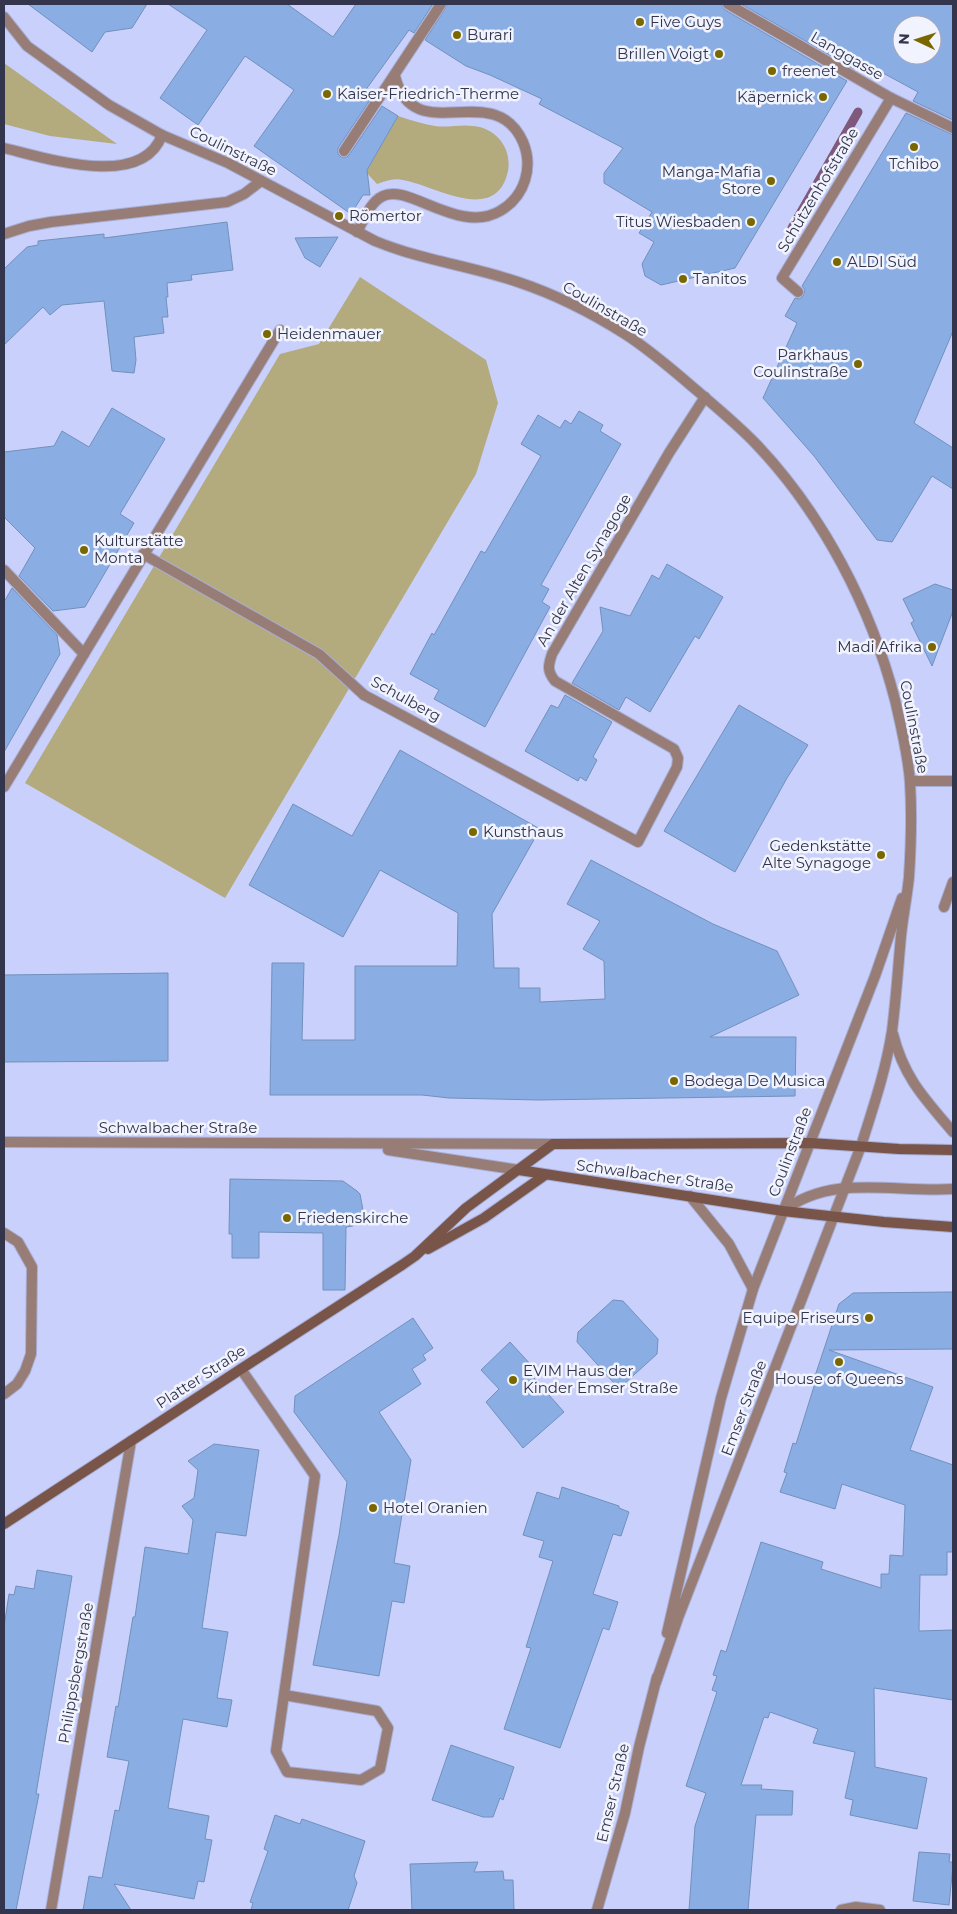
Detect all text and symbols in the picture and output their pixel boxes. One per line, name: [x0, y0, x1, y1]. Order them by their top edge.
place label: Five Guys: [650, 12, 721, 31]
north arrow: [892, 15, 942, 65]
marker: Five Guys: [634, 16, 646, 28]
place label: Burari: [467, 25, 513, 44]
street label: Langgasse: [807, 27, 887, 84]
marker: Burari: [451, 29, 463, 41]
text: N: [895, 33, 913, 45]
place label: Brillen Voigt: [617, 44, 709, 63]
marker: Brillen Voigt: [713, 48, 725, 60]
place label: freenet: [782, 61, 836, 80]
marker: freenet: [766, 65, 778, 77]
place label: Kaiser-Friedrich-Therme: [337, 84, 519, 103]
place label: Käpernick: [737, 87, 813, 106]
marker: Kaiser-Friedrich-Therme: [321, 88, 333, 100]
marker: Käpernick: [817, 91, 829, 103]
street label: Coulinstraße: [186, 121, 280, 180]
street label: Schützenhofstraße: [773, 124, 862, 255]
marker: Tchibo: [908, 141, 920, 153]
place label: Tchibo: [889, 154, 939, 173]
place label: Manga-Mafia Store: [662, 162, 761, 198]
marker: Manga-Mafia Store: [765, 175, 777, 187]
place label: Römertor: [349, 206, 422, 225]
marker: Römertor: [333, 210, 345, 222]
place label: Titus Wiesbaden: [616, 212, 741, 231]
marker: Titus Wiesbaden: [745, 216, 757, 228]
place label: ALDI Süd: [847, 252, 917, 271]
marker: ALDI Süd: [831, 256, 843, 268]
place label: Tanitos: [693, 269, 747, 288]
marker: Tanitos: [677, 273, 689, 285]
street label: Coulinstraße: [559, 277, 651, 340]
place label: Heidenmauer: [277, 324, 382, 343]
marker: Heidenmauer: [261, 328, 273, 340]
place label: Parkhaus Coulinstraße: [753, 345, 848, 381]
marker: Parkhaus Coulinstraße: [852, 358, 864, 370]
street label: An der Alten Synagoge: [532, 490, 635, 649]
place label: Kulturstätte Monta: [94, 531, 183, 567]
marker: Kulturstätte Monta: [78, 544, 90, 556]
place label: Madi Afrika: [837, 637, 922, 656]
marker: Madi Afrika: [926, 641, 938, 653]
street label: Schulberg: [368, 672, 445, 726]
street label: Coulinstraße: [896, 679, 933, 775]
place label: Kunsthaus: [483, 822, 563, 841]
marker: Kunsthaus: [467, 826, 479, 838]
place label: Gedenkstätte Alte Synagoge: [762, 836, 871, 872]
marker: Gedenkstätte Alte Synagoge: [875, 849, 887, 861]
place label: Bodega De Musica: [684, 1071, 825, 1090]
marker: Bodega De Musica: [668, 1075, 680, 1087]
street label: Coulinstraße: [764, 1104, 815, 1199]
street label: Schwalbacher Straße: [99, 1118, 257, 1137]
street label: Schwalbacher Straße: [575, 1155, 735, 1196]
place label: Friedenskirche: [297, 1208, 408, 1227]
marker: Friedenskirche: [281, 1212, 293, 1224]
place label: Equipe Friseurs: [743, 1308, 859, 1327]
marker: Equipe Friseurs: [863, 1312, 875, 1324]
street label: Platter Straße: [152, 1341, 249, 1413]
marker: House of Queens: [833, 1356, 845, 1368]
street label: Emser Straße: [717, 1357, 770, 1458]
place label: EVIM Haus der Kinder Emser Straße: [523, 1361, 678, 1397]
place label: House of Queens: [775, 1369, 903, 1388]
marker: EVIM Haus der Kinder Emser Straße: [507, 1374, 519, 1386]
place label: Hotel Oranien: [383, 1498, 488, 1517]
marker: Hotel Oranien: [367, 1502, 379, 1514]
street label: Philippsbergstraße: [54, 1601, 97, 1745]
street label: Emser Straße: [592, 1742, 633, 1844]

